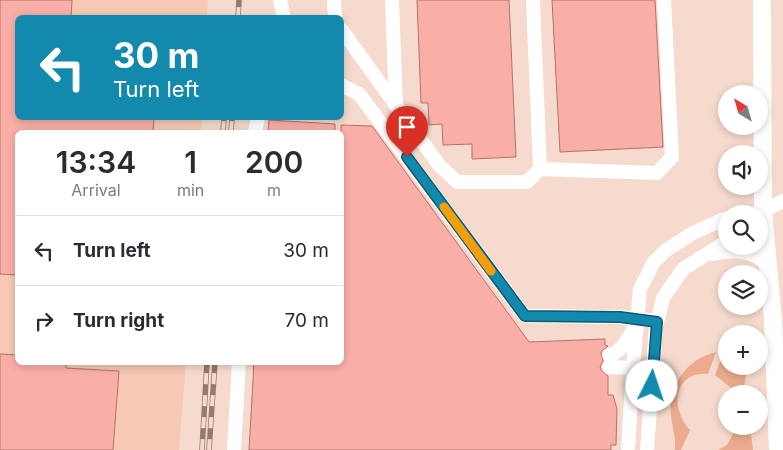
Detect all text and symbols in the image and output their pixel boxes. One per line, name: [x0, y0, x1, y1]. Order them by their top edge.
text: 30 m: [113, 34, 199, 76]
icon: left: [30, 35, 95, 100]
text: Turn left: [113, 76, 199, 102]
north arrow: [718, 85, 768, 135]
map controls: [718, 85, 768, 435]
pin: [386, 106, 428, 157]
icon: arrive: [393, 113, 421, 141]
text: 13:34: [56, 144, 136, 180]
text: 1: [184, 144, 197, 180]
text: 200: [245, 144, 303, 180]
button: sound: [718, 145, 768, 195]
text: Arrival: [71, 180, 121, 200]
text: min: [177, 180, 204, 200]
text: m: [267, 180, 281, 200]
button: search: [718, 205, 768, 255]
icon: left: [30, 237, 58, 265]
text: Turn left: [73, 239, 151, 262]
text: 30 m: [283, 239, 329, 262]
button: layers: [718, 265, 768, 315]
icon: right: [30, 307, 58, 335]
text: Turn right: [73, 309, 164, 332]
text: 70 m: [285, 309, 329, 332]
button: +: [718, 325, 768, 375]
position arrow: [625, 359, 677, 411]
button: −: [718, 385, 768, 435]

